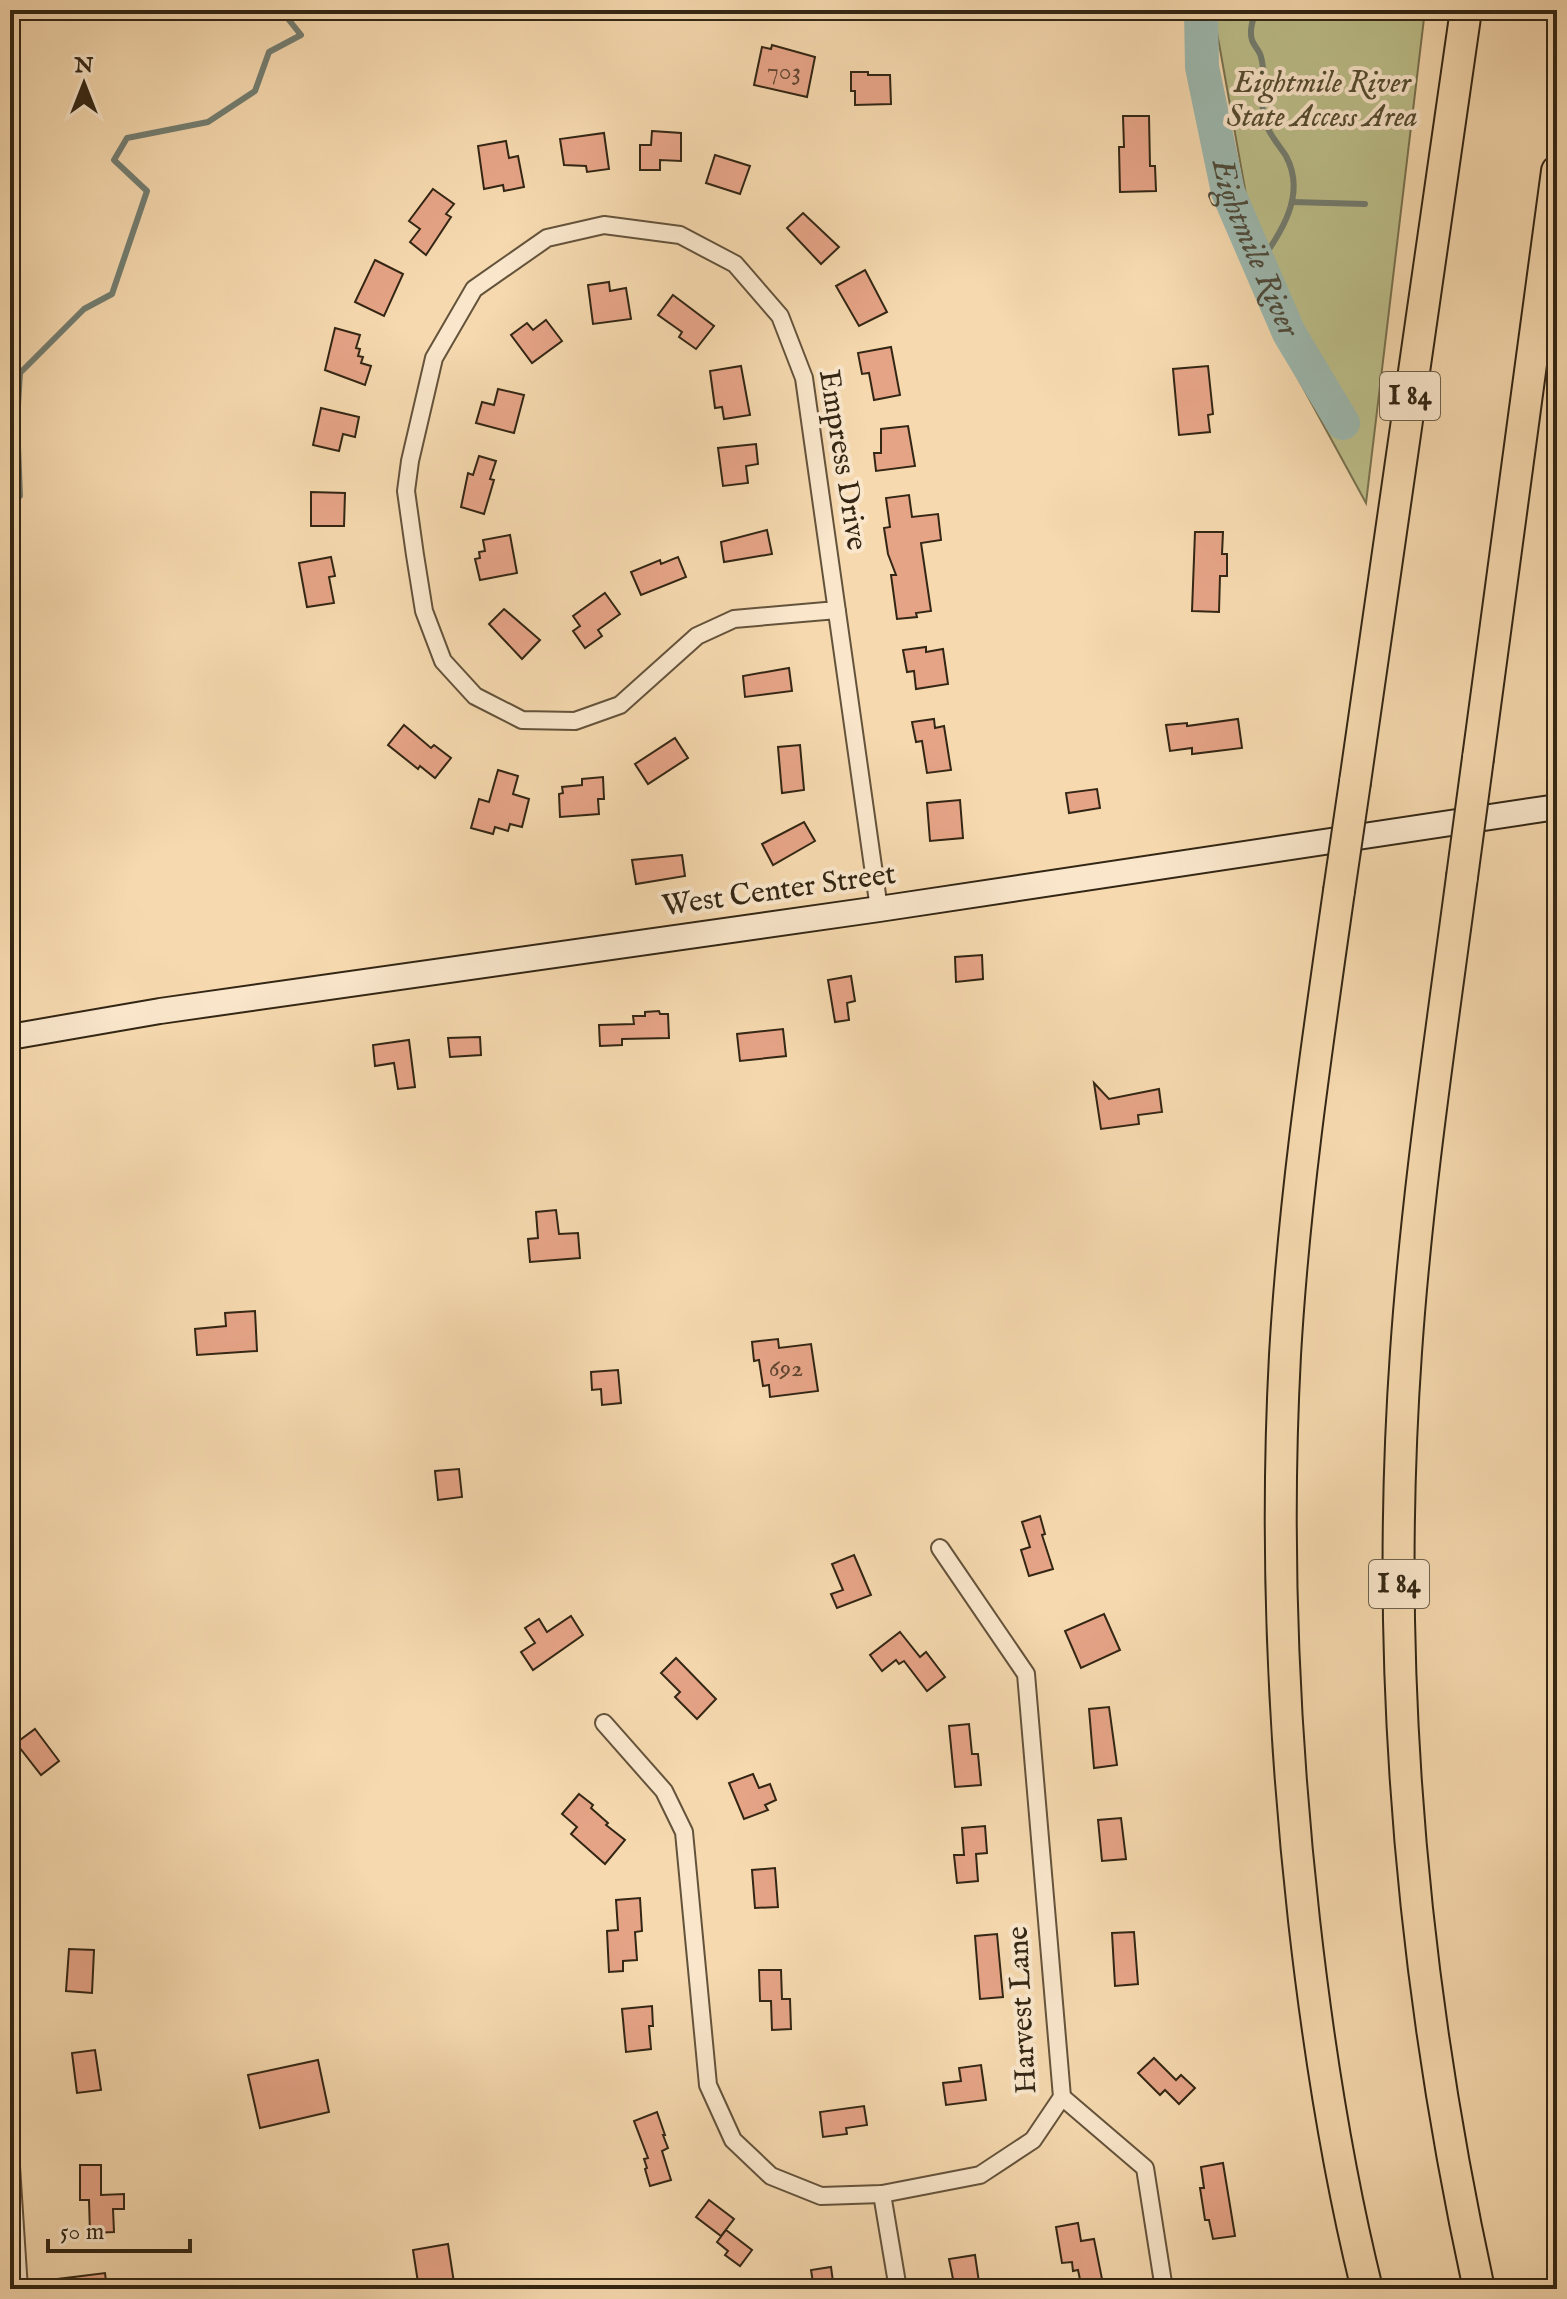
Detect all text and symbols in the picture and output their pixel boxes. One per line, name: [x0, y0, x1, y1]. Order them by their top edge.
north arrow: [44, 44, 124, 124]
text: N: [73, 52, 94, 80]
house number: 703: [767, 55, 801, 88]
park label: Eightmile River State Access Area: [1226, 65, 1418, 137]
water label: Eightmile River: [1201, 154, 1310, 345]
street label: Empress Drive: [809, 367, 875, 553]
road number: I 84: [1380, 372, 1440, 420]
street label: West Center Street: [660, 856, 898, 926]
house number: 692: [769, 1352, 803, 1385]
road number: I 84: [1369, 1560, 1429, 1608]
street label: Harvest Lane: [1000, 1925, 1046, 2095]
scale bar: [48, 2203, 190, 2253]
text: 50 m: [60, 2217, 104, 2248]

